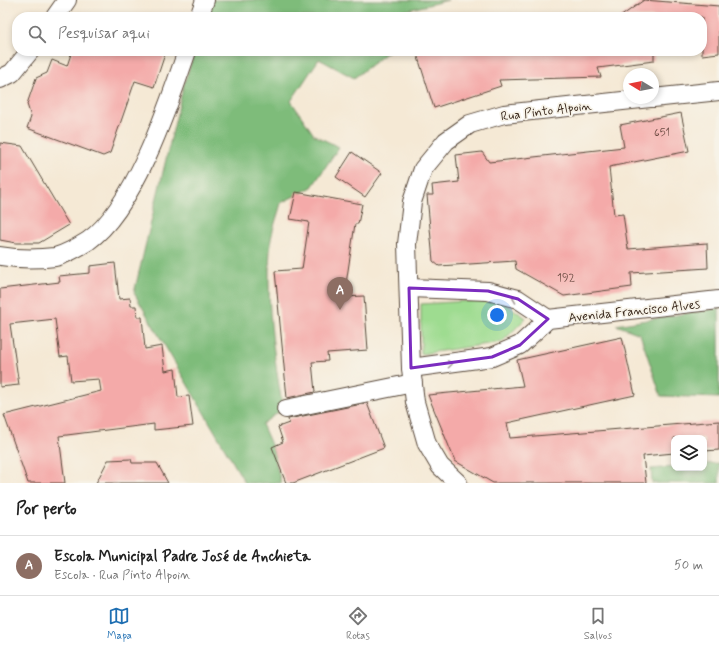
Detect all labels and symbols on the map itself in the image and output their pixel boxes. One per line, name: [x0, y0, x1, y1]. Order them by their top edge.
north arrow: [623, 68, 659, 104]
street label: Rua Pinto Alpoin: [500, 97, 593, 125]
house number: 651: [654, 126, 670, 140]
house number: 192: [557, 271, 575, 285]
pin: A: [327, 277, 353, 310]
one-way arrow: [511, 295, 518, 303]
street label: Avenida Francisco Alves: [567, 296, 701, 327]
your location: [487, 305, 507, 325]
one-way arrow: [447, 360, 453, 369]

